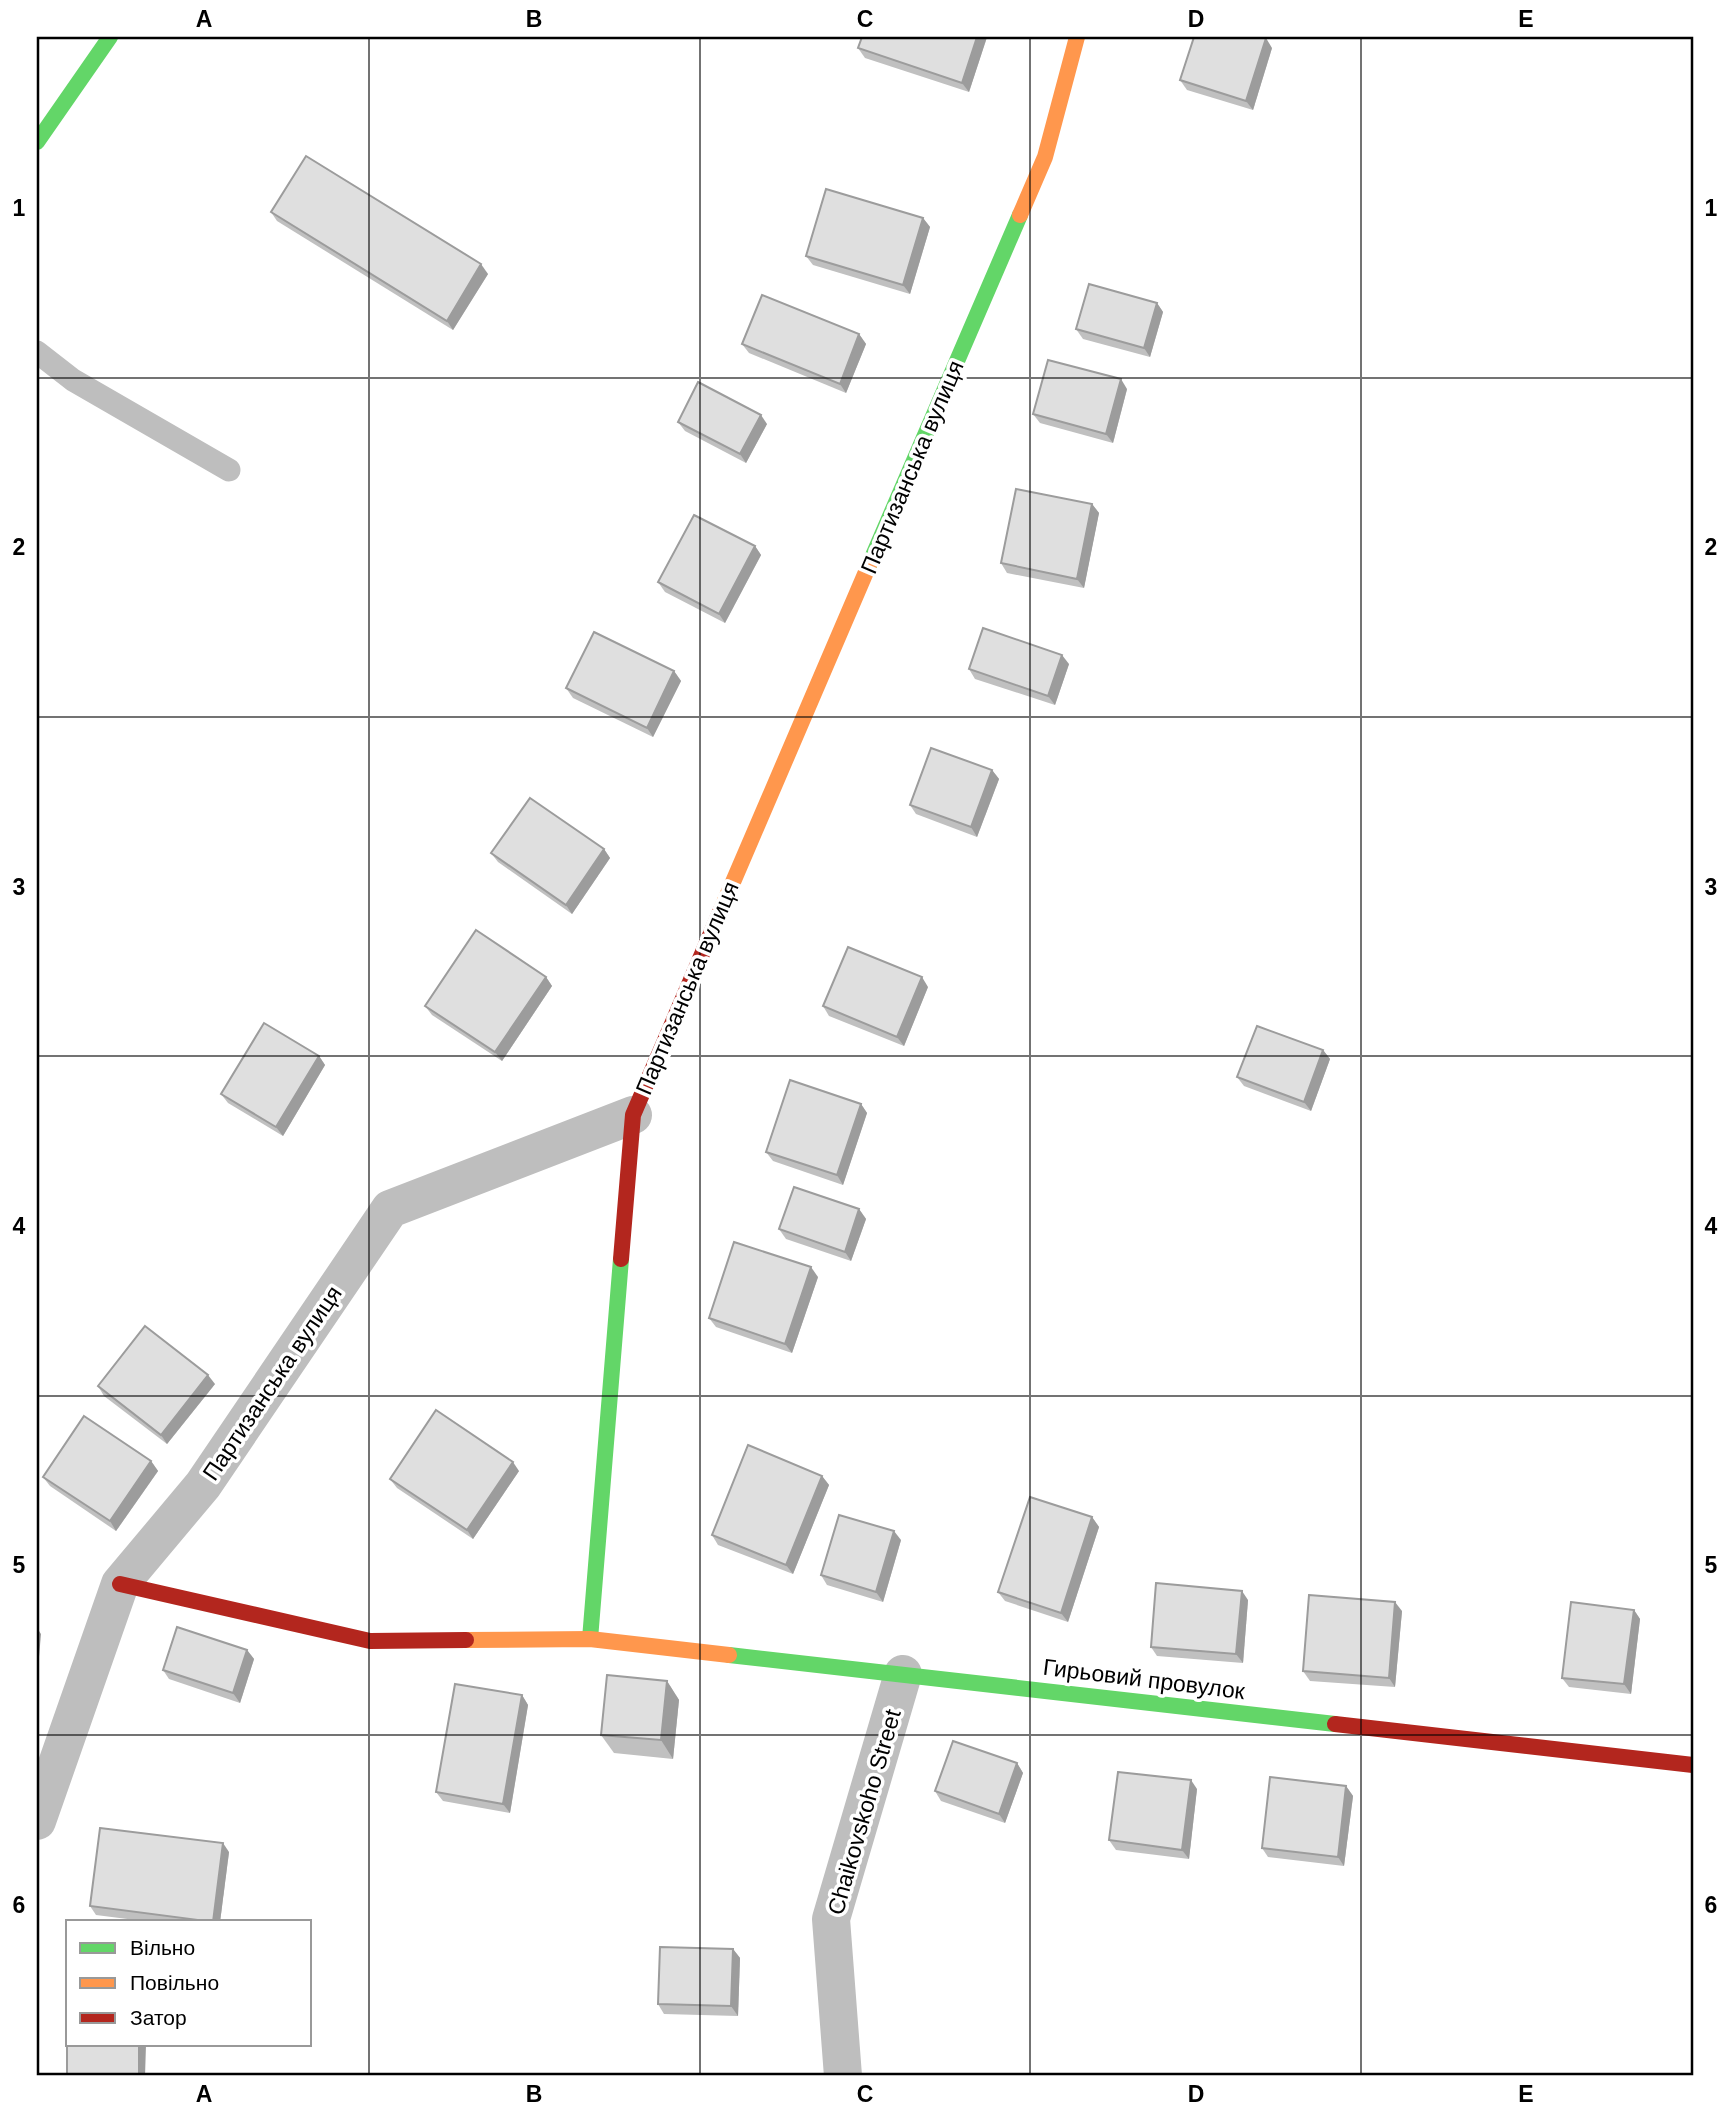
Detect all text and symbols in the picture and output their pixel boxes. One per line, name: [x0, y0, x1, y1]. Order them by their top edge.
text: A: [196, 6, 212, 32]
text: B: [526, 6, 542, 32]
text: C: [857, 6, 873, 32]
text: D: [1188, 6, 1204, 32]
text: E: [1518, 6, 1534, 32]
text: 1: [13, 195, 26, 221]
text: 1: [1705, 195, 1718, 221]
street label: Партизанська вулиця: [855, 357, 969, 577]
text: 2: [13, 534, 25, 560]
text: 2: [1705, 534, 1717, 560]
text: 3: [13, 874, 25, 900]
text: 3: [1705, 874, 1717, 900]
street label: Партизанська вулиця: [630, 878, 744, 1098]
text: 4: [13, 1213, 26, 1239]
text: 4: [1705, 1213, 1718, 1239]
street label: Партизанська вулиця: [197, 1281, 347, 1485]
text: 5: [13, 1552, 26, 1578]
text: 5: [1705, 1552, 1718, 1578]
street label: Гирьовий провулок: [1042, 1654, 1247, 1704]
street label: Chaikovskoho Street: [822, 1706, 906, 1918]
text: 6: [13, 1892, 25, 1918]
text: 6: [1705, 1892, 1717, 1918]
legend: [66, 1920, 312, 2046]
text: Вільно: [130, 1936, 195, 1959]
text: Повільно: [130, 1971, 219, 1994]
text: Затор: [130, 2006, 187, 2029]
text: A: [196, 2081, 212, 2107]
text: B: [526, 2081, 542, 2107]
text: C: [857, 2081, 873, 2107]
text: D: [1188, 2081, 1204, 2107]
text: E: [1518, 2081, 1534, 2107]

